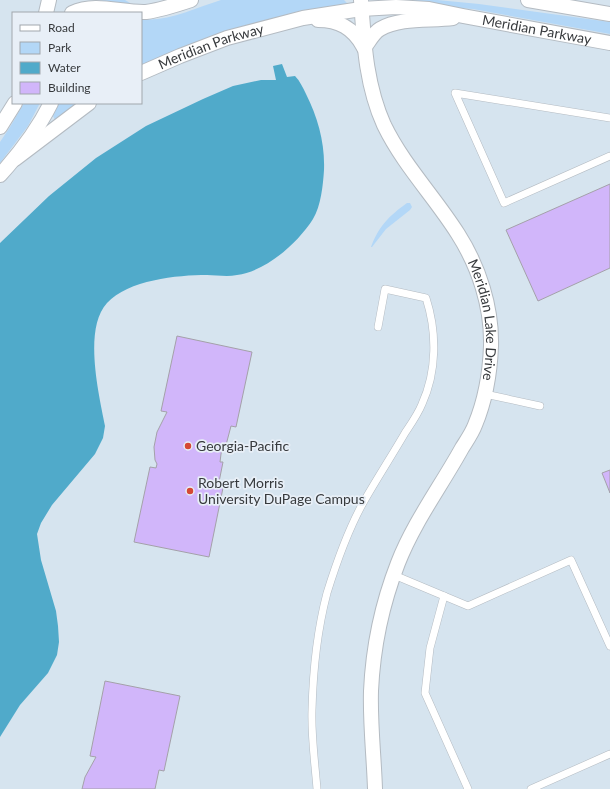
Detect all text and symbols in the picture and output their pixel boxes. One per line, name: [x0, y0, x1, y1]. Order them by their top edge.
street label: Meridian Parkway: [481, 11, 594, 48]
legend: [12, 12, 142, 104]
text: Road: [48, 20, 75, 35]
street label: Meridian Parkway: [155, 20, 266, 72]
text: Park: [48, 40, 72, 55]
text: Water: [48, 60, 81, 75]
text: Building: [48, 80, 91, 95]
street label: Meridian Lake Drive: [465, 256, 500, 382]
place label: Georgia-Pacific: [196, 437, 289, 454]
marker: Georgia-Pacific: [183, 441, 193, 451]
place label: Robert Morris University DuPage Campus: [198, 474, 365, 507]
marker: Robert Morris University DuPage Campus: [185, 486, 195, 496]

